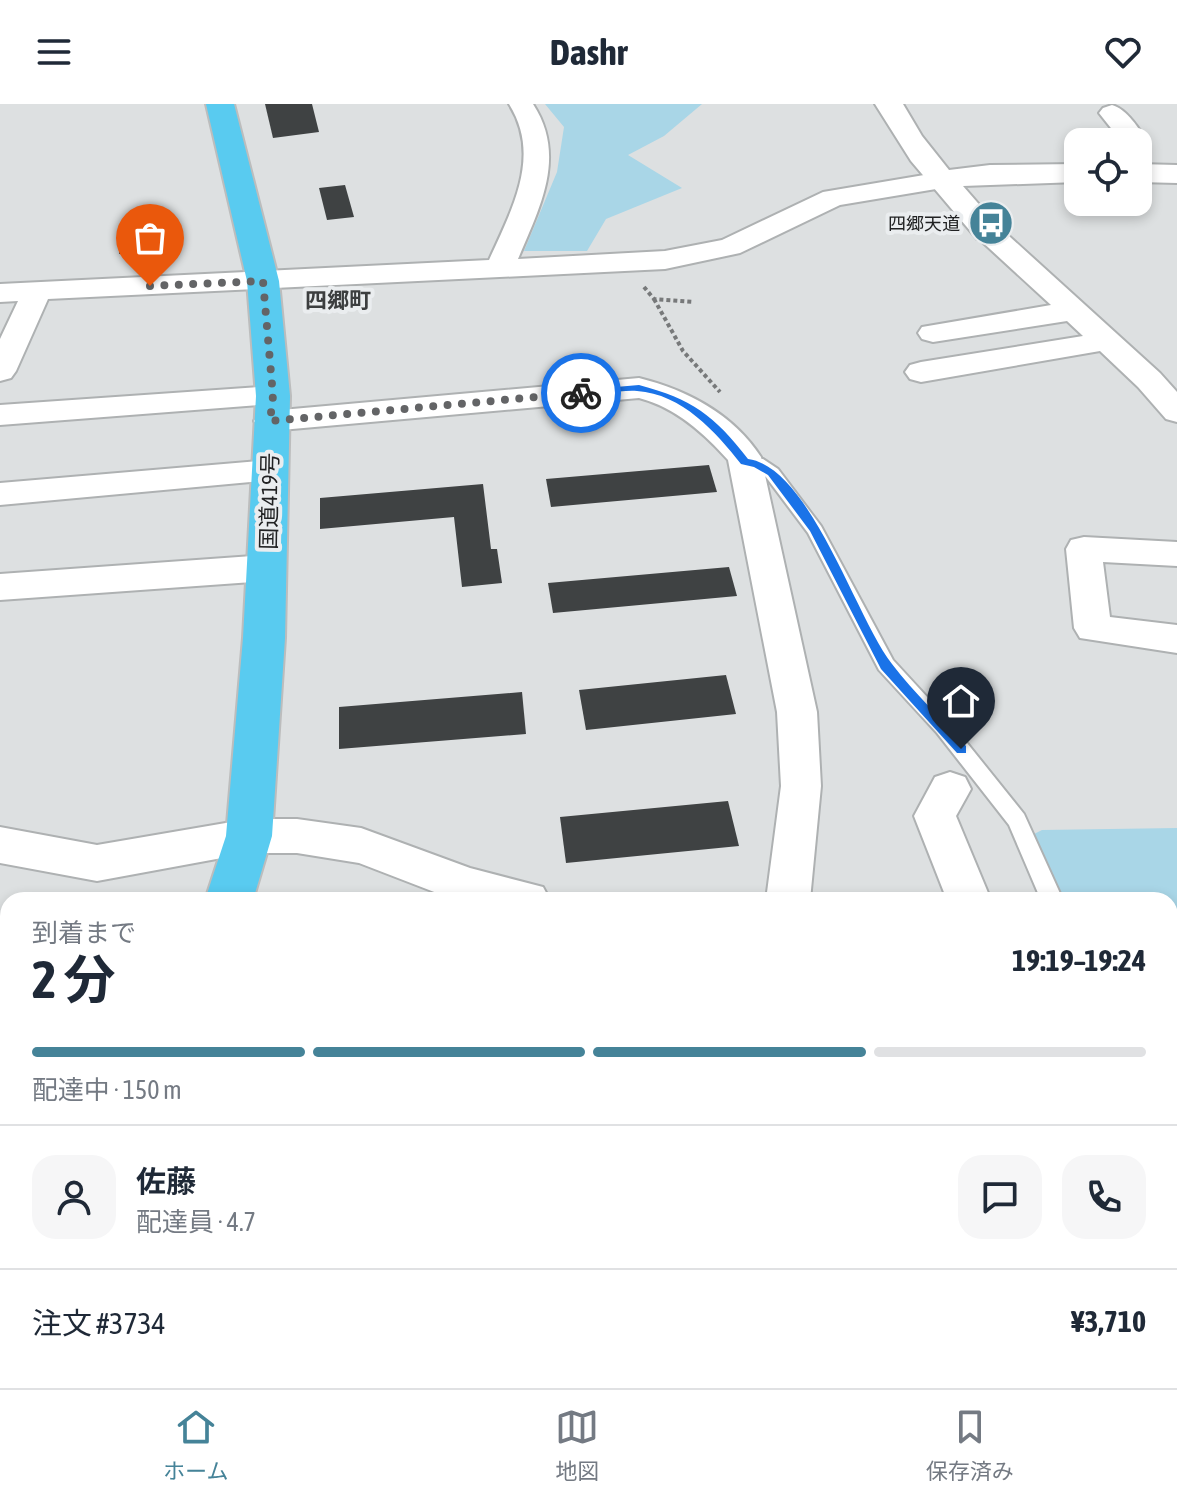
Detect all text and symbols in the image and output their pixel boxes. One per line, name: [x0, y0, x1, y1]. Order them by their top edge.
icon: menu: [32, 30, 76, 74]
icon: heart: [1101, 30, 1145, 74]
text: Dashr: [550, 31, 627, 73]
map controls: [1064, 128, 1152, 216]
button: locate: [1064, 128, 1152, 216]
bus stop icon: 四郷天道: [967, 199, 1015, 247]
pin: [116, 204, 184, 286]
place label: 四郷天道: [888, 213, 960, 234]
icon: bag: [128, 216, 172, 260]
district label: 四郷町: [305, 287, 371, 313]
courier: [541, 353, 621, 433]
icon: bike: [559, 371, 603, 415]
street label: 国道419号: [255, 452, 283, 550]
pin: [927, 667, 995, 749]
icon: home: [939, 679, 983, 723]
text: 到着まで: [32, 918, 136, 948]
text: 19:19–19:24: [1012, 943, 1146, 977]
text: 2 分: [32, 949, 116, 1009]
text: 配達中 · 150 m: [32, 1075, 182, 1105]
button: person: [32, 1155, 116, 1239]
button: chat: [958, 1155, 1042, 1239]
button: phone: [1062, 1155, 1146, 1239]
text: 佐藤: [136, 1164, 196, 1198]
text: 配達員 · 4.7: [136, 1207, 256, 1237]
text: ¥3,710: [1071, 1304, 1146, 1338]
text: 注文 #3734: [32, 1306, 166, 1340]
tab: ホーム: [163, 1405, 229, 1485]
tab: 地図: [555, 1405, 599, 1485]
tab: 保存済み: [926, 1405, 1014, 1485]

